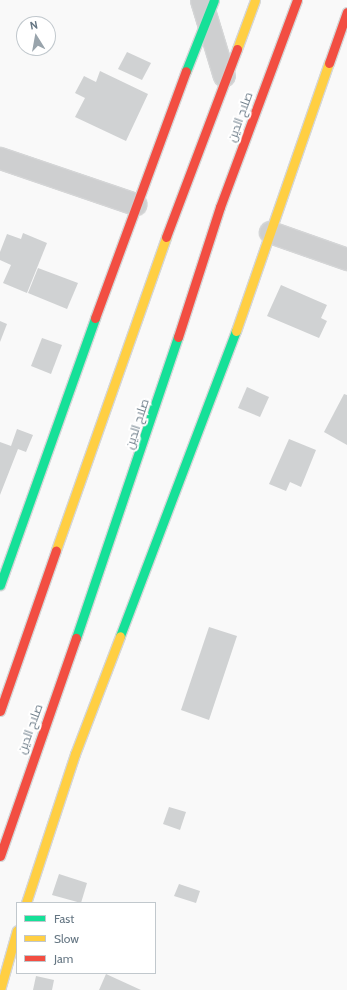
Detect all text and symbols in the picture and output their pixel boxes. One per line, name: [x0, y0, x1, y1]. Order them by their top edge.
north arrow: [16, 16, 56, 56]
text: N: [29, 18, 39, 33]
street label: صلاح الدين: [224, 90, 256, 144]
street label: صلاح الدين: [122, 397, 152, 451]
street label: صلاح الدين: [14, 702, 46, 756]
legend: [16, 902, 156, 974]
text: Fast: [54, 911, 74, 926]
text: Slow: [54, 931, 79, 946]
text: Jam: [54, 951, 73, 966]

